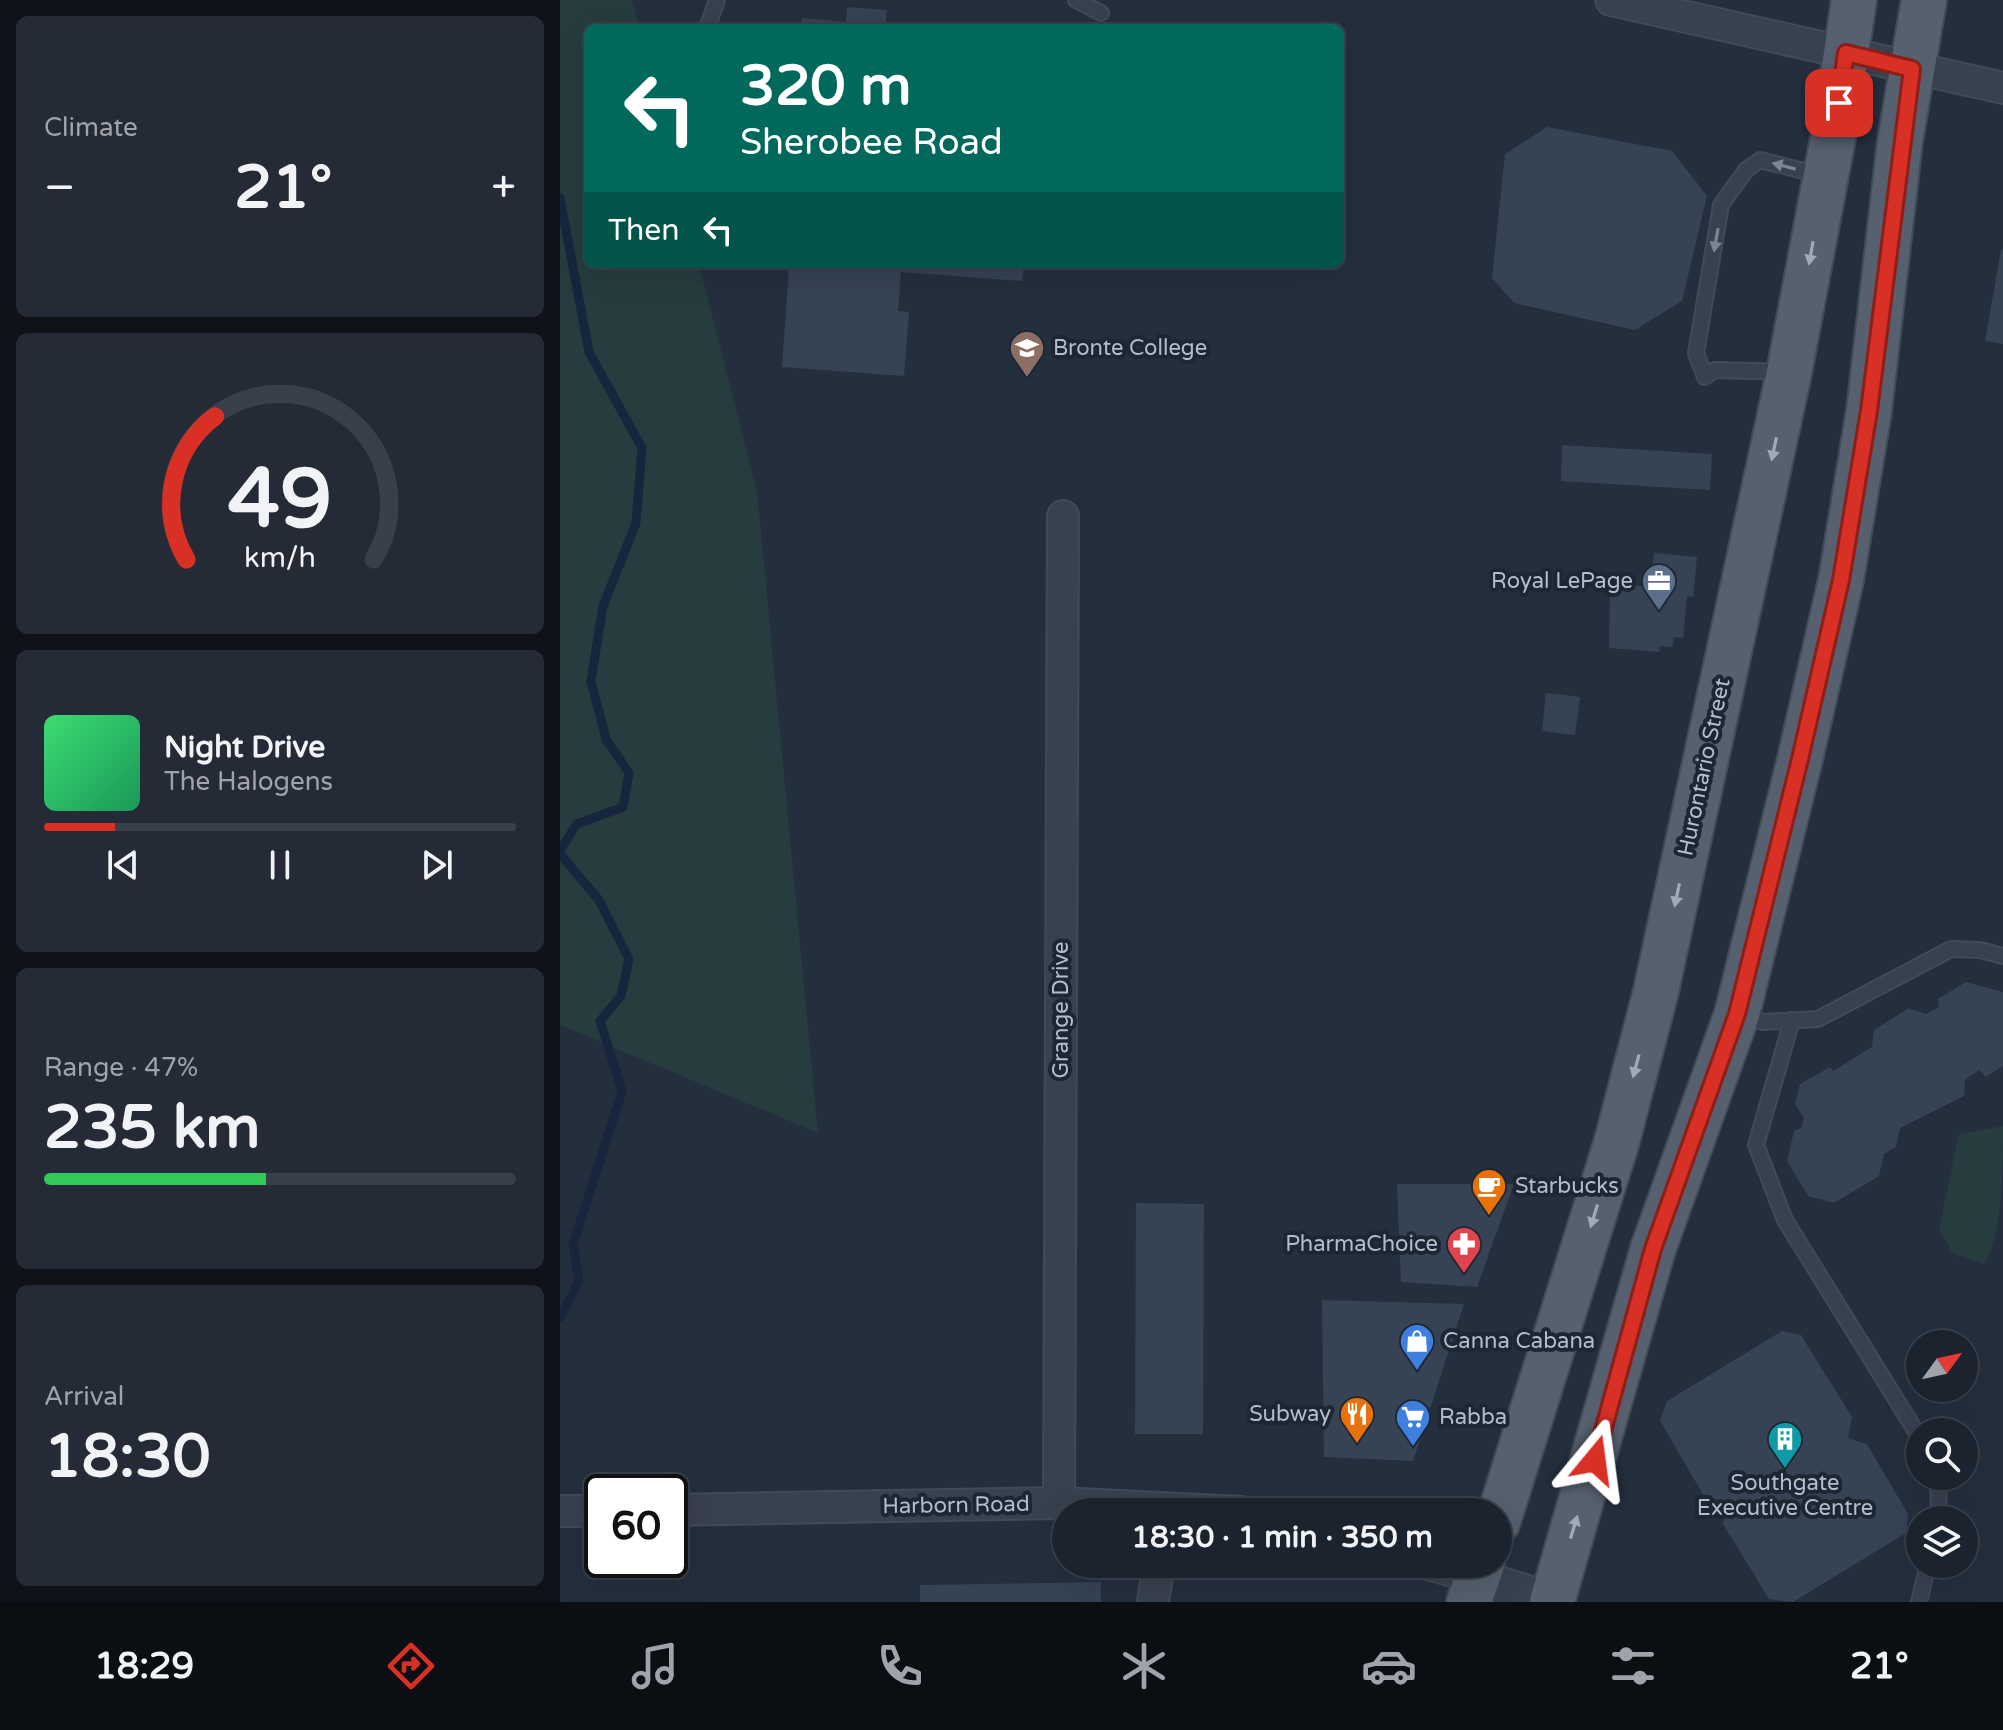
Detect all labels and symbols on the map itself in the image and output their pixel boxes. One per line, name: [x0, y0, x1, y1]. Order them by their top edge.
pin: [1805, 69, 1873, 137]
one-way arrow: [1772, 159, 1796, 172]
one-way arrow: [1709, 228, 1721, 253]
one-way arrow: [1804, 241, 1816, 266]
school or university icon: Bronte College: [1008, 329, 1046, 379]
place label: Bronte College: [1053, 335, 1207, 361]
one-way arrow: [1767, 437, 1779, 462]
office icon: Royal LePage: [1640, 562, 1678, 612]
place label: Royal LePage: [1491, 568, 1633, 594]
street label: Hurontario Street: [1672, 676, 1736, 858]
one-way arrow: [1670, 882, 1683, 907]
street label: Grange Drive: [1048, 941, 1074, 1079]
one-way arrow: [1630, 1054, 1642, 1079]
cafe icon: Starbucks: [1470, 1167, 1508, 1217]
place label: Starbucks: [1515, 1173, 1619, 1199]
one-way arrow: [1587, 1204, 1600, 1228]
pharmacy icon: PharmaChoice: [1445, 1225, 1483, 1275]
place label: PharmaChoice: [1285, 1231, 1438, 1257]
shop icon: Canna Cabana: [1398, 1322, 1436, 1372]
place label: Canna Cabana: [1443, 1328, 1595, 1354]
north arrow: [1906, 1330, 1978, 1402]
restaurant icon: Subway: [1338, 1395, 1376, 1445]
supermarket icon: Rabba: [1394, 1398, 1432, 1448]
place label: Subway: [1249, 1401, 1331, 1427]
place label: Rabba: [1439, 1404, 1507, 1430]
position arrow: [1553, 1418, 1637, 1502]
building icon: Southgate Executive Centre: [1766, 1420, 1804, 1470]
place label: Southgate Executive Centre: [1697, 1470, 1873, 1521]
speed limit sign: 60: [584, 1474, 688, 1578]
street label: Harborn Road: [882, 1491, 1030, 1519]
one-way arrow: [1568, 1515, 1581, 1539]

